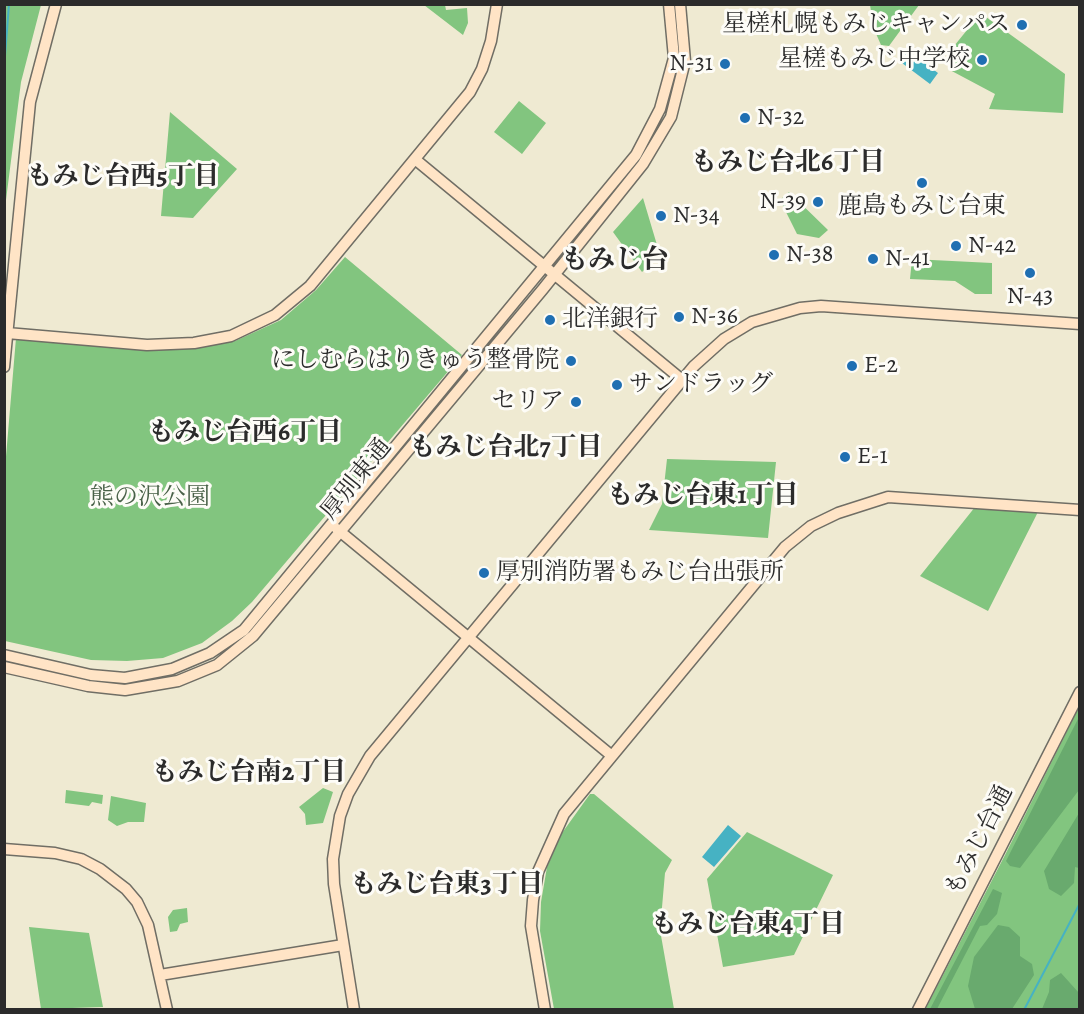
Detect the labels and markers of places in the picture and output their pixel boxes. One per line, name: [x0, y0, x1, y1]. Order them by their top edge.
place label: 星槎札幌もみじキャンパス: [722, 11, 1010, 39]
marker: 星槎札幌もみじキャンパス: [1015, 18, 1029, 32]
place label: 星槎もみじ中学校: [778, 46, 970, 74]
place label: N-31: [669, 50, 713, 78]
marker: 星槎もみじ中学校: [975, 53, 989, 67]
marker: N-31: [718, 57, 732, 71]
place label: N-32: [757, 104, 804, 132]
marker: N-32: [738, 111, 752, 125]
marker: 鹿島もみじ台東: [915, 176, 929, 190]
place label: N-39: [759, 188, 806, 216]
place label: 鹿島もみじ台東: [838, 193, 1006, 221]
marker: N-39: [811, 195, 825, 209]
place label: N-34: [673, 202, 720, 230]
marker: N-34: [654, 209, 668, 223]
place label: N-42: [968, 232, 1016, 260]
marker: N-42: [949, 239, 963, 253]
place label: N-38: [786, 241, 833, 269]
place label: N-41: [885, 245, 930, 273]
marker: N-38: [767, 248, 781, 262]
marker: N-41: [866, 252, 880, 266]
marker: N-43: [1023, 266, 1037, 280]
place label: N-43: [1007, 283, 1053, 311]
place label: N-36: [691, 303, 738, 331]
place label: 北洋銀行: [562, 306, 658, 334]
marker: N-36: [672, 310, 686, 324]
marker: 北洋銀行: [543, 313, 557, 327]
place label: にしむらはりきゅう整骨院: [271, 347, 559, 375]
place label: E-2: [864, 352, 898, 380]
marker: にしむらはりきゅう整骨院: [564, 354, 578, 368]
marker: E-2: [845, 359, 859, 373]
place label: サンドラッグ: [629, 371, 773, 399]
marker: サンドラッグ: [610, 378, 624, 392]
place label: セリア: [492, 388, 564, 416]
marker: セリア: [569, 395, 583, 409]
place label: E-1: [857, 443, 888, 471]
marker: E-1: [838, 450, 852, 464]
place label: 厚別消防署もみじ台出張所: [496, 559, 784, 587]
marker: 厚別消防署もみじ台出張所: [477, 566, 491, 580]

